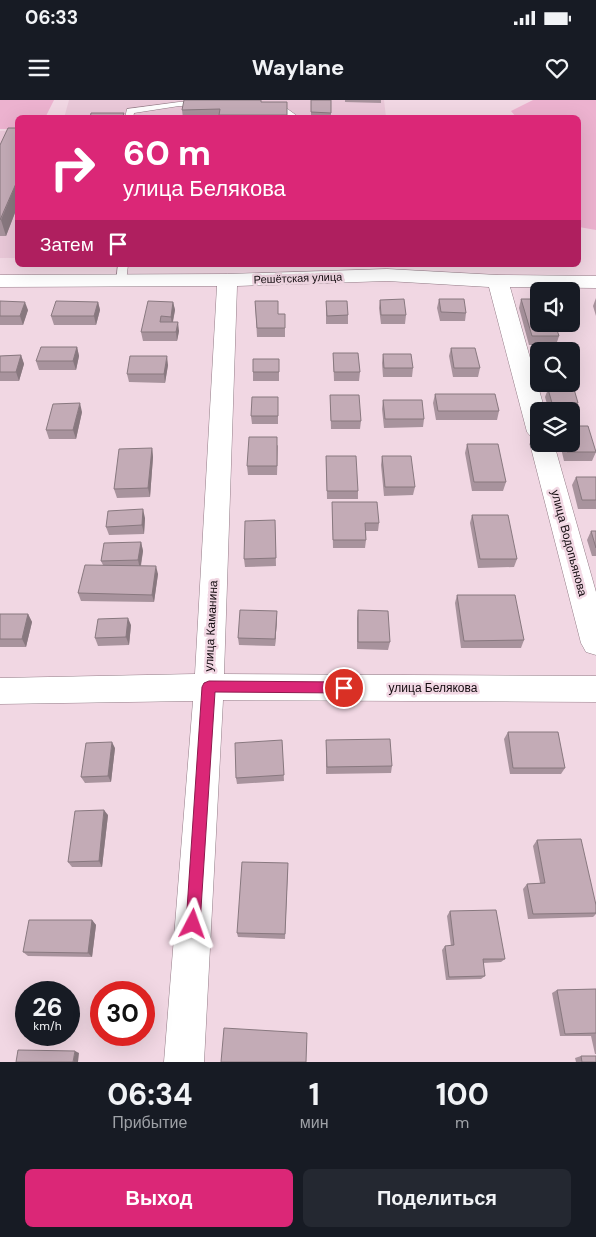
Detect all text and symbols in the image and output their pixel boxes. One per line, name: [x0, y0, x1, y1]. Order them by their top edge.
text: 06:33: [25, 5, 78, 30]
text: Waylane: [252, 53, 344, 82]
icon: menu: [25, 54, 53, 82]
icon: heart: [543, 54, 571, 82]
text: 60 m: [123, 130, 211, 176]
icon: right: [40, 135, 105, 200]
text: улица Белякова: [123, 174, 286, 203]
icon: arrive: [104, 230, 132, 258]
text: Затем: [40, 232, 94, 257]
street label: Решётская улица: [253, 269, 343, 287]
map controls: [530, 282, 580, 452]
button: sound: [530, 282, 580, 332]
button: search: [530, 342, 580, 392]
button: layers: [530, 402, 580, 452]
street label: улица Водопьянова: [547, 488, 591, 598]
street label: улица Каманина: [201, 580, 221, 672]
pin: [323, 667, 365, 709]
icon: arrive: [330, 674, 358, 702]
street label: улица Белякова: [389, 680, 478, 696]
position arrow: [166, 897, 218, 949]
speed limit sign: 30: [90, 981, 155, 1046]
text: 26: [32, 991, 63, 1024]
text: km/h: [33, 1018, 62, 1034]
text: 06:34: [107, 1075, 193, 1114]
text: 1: [309, 1075, 320, 1114]
text: 100: [436, 1075, 489, 1114]
text: Прибытие: [112, 1112, 187, 1133]
text: мин: [300, 1112, 328, 1133]
text: m: [455, 1112, 469, 1133]
button: Выход: [25, 1169, 293, 1227]
button: Поделиться: [303, 1169, 571, 1227]

